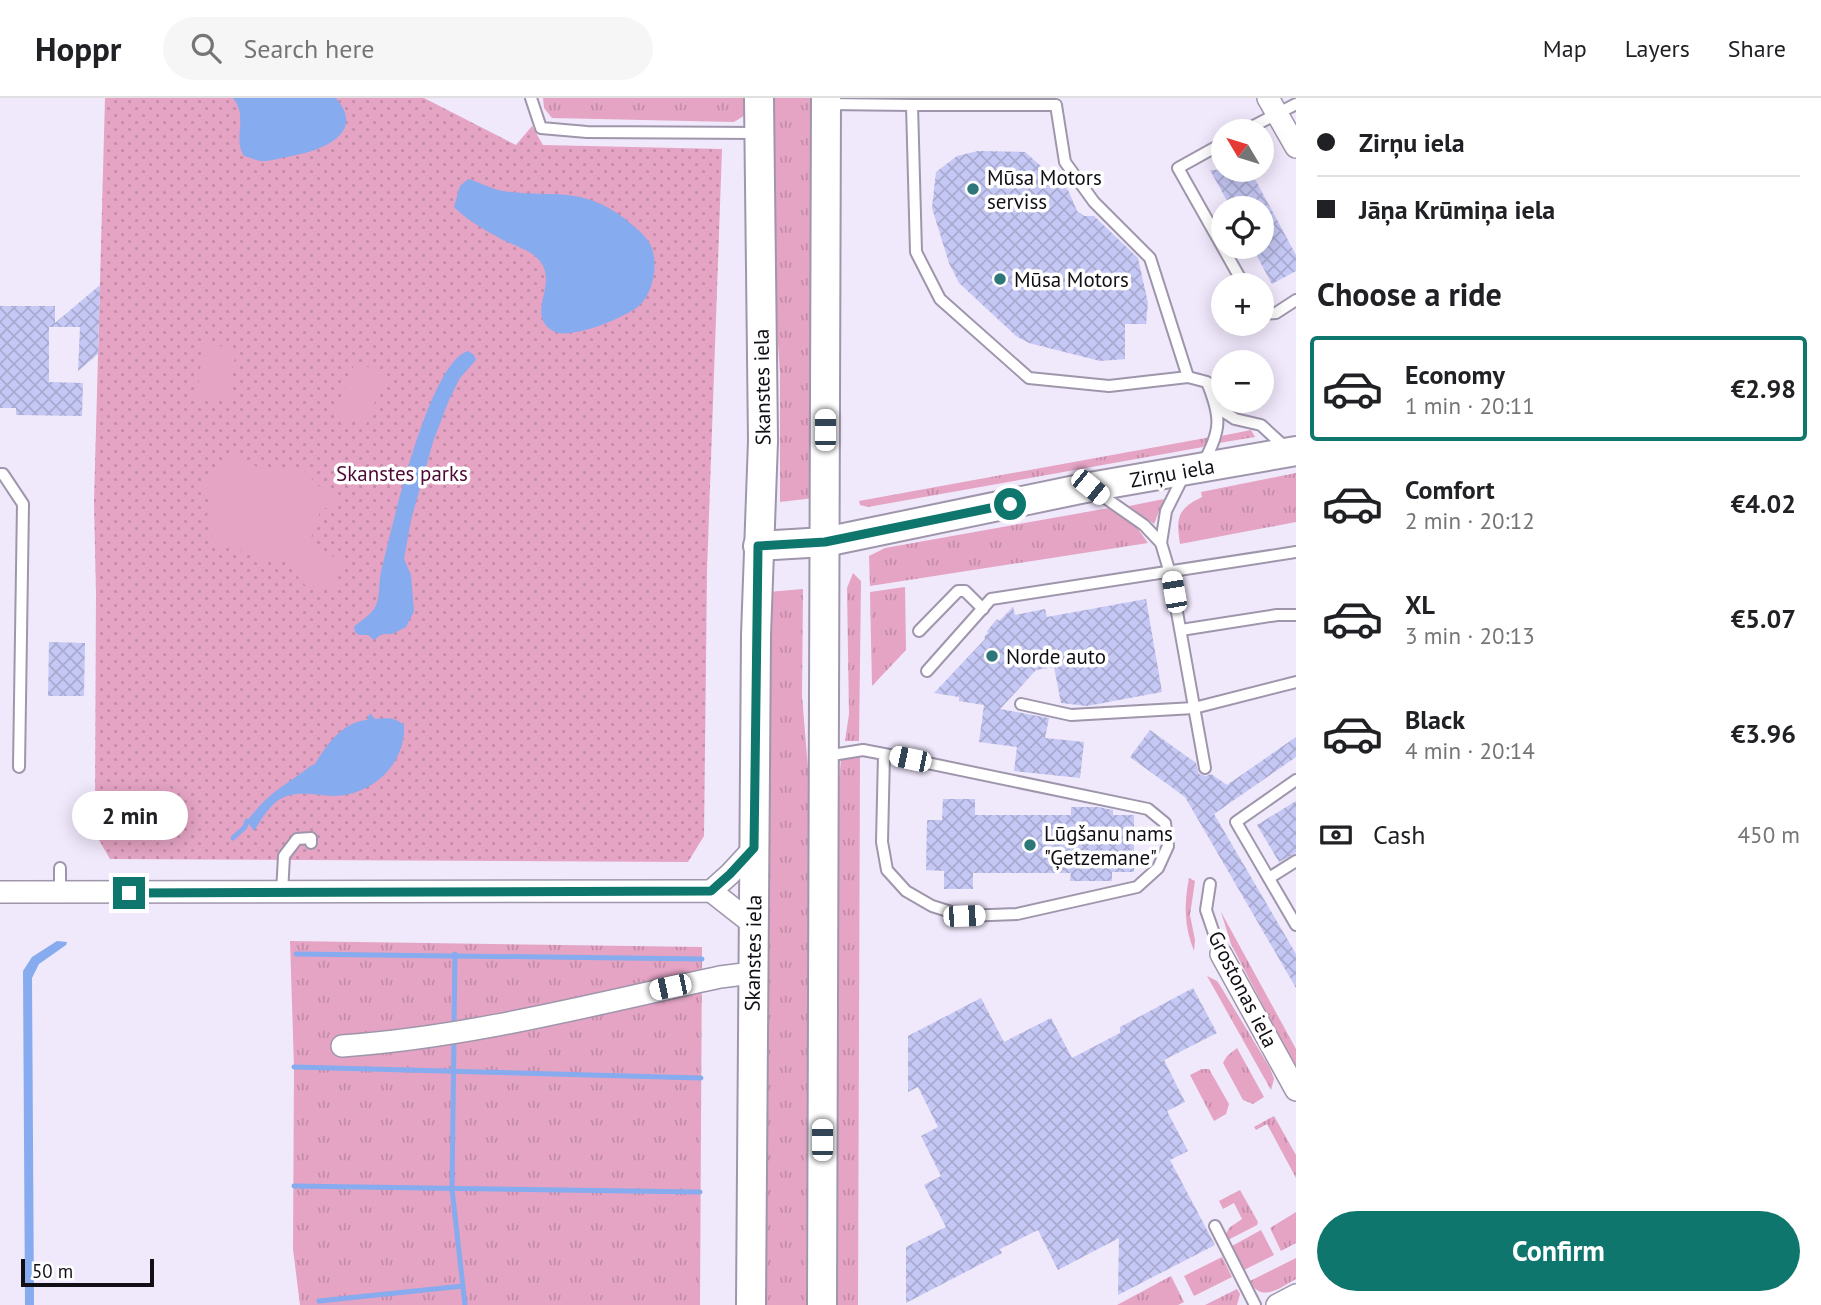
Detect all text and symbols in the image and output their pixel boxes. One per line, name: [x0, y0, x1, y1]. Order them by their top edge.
search box: [163, 17, 653, 80]
text: Hoppr: [35, 27, 121, 70]
icon: search: [187, 29, 225, 67]
text: Search here: [243, 32, 375, 65]
text: Map: [1543, 33, 1587, 64]
text: Layers: [1625, 33, 1690, 64]
text: Share: [1728, 33, 1786, 64]
north arrow: [1211, 119, 1274, 182]
map controls: [1211, 119, 1274, 413]
text: Zirņu iela: [1359, 126, 1465, 159]
place label: Mūsa Motors serviss: [987, 164, 1102, 215]
marker: Mūsa Motors serviss: [965, 181, 981, 197]
text: Jāņa Krūmiņa iela: [1359, 193, 1555, 226]
button: locate: [1211, 196, 1274, 259]
place label: Mūsa Motors: [1014, 266, 1129, 293]
marker: Mūsa Motors: [992, 271, 1008, 287]
button: +: [1211, 273, 1274, 336]
text: Choose a ride: [1317, 273, 1502, 315]
street label: Skanstes iela: [747, 328, 777, 446]
button: −: [1211, 350, 1274, 413]
icon: car: [1321, 357, 1384, 420]
text: Economy: [1405, 358, 1505, 391]
text: €2.98: [1731, 372, 1796, 405]
text: 1 min · 20:11: [1405, 391, 1535, 420]
car: [815, 409, 836, 451]
street label: Zirņu iela: [1128, 452, 1216, 494]
park label: Skanstes parks: [336, 460, 468, 487]
car: [1068, 466, 1113, 508]
icon: car: [1321, 472, 1384, 535]
text: Comfort: [1405, 473, 1495, 506]
text: €4.02: [1731, 487, 1796, 520]
route start: [994, 488, 1026, 520]
text: 2 min · 20:12: [1405, 506, 1535, 535]
car: [1161, 569, 1188, 615]
icon: car: [1321, 587, 1384, 650]
text: XL: [1405, 588, 1435, 621]
text: €5.07: [1731, 602, 1796, 635]
text: 3 min · 20:13: [1405, 621, 1535, 650]
place label: Norde auto: [1006, 643, 1106, 670]
marker: Norde auto: [984, 648, 1000, 664]
icon: car: [1321, 702, 1384, 765]
text: Black: [1405, 703, 1465, 736]
text: €3.96: [1731, 717, 1796, 750]
text: 4 min · 20:14: [1405, 736, 1535, 765]
car: [888, 744, 933, 774]
callout: 2 min: [71, 792, 187, 840]
text: 2 min: [102, 801, 158, 830]
icon: cash: [1317, 816, 1355, 854]
text: Cash: [1373, 818, 1425, 851]
place label: Lūgšanu nams "Ģetzemane": [1044, 820, 1173, 871]
text: 450 m: [1738, 820, 1800, 849]
marker: Lūgšanu nams "Ģetzemane": [1022, 837, 1038, 853]
route end: [113, 877, 145, 909]
street label: Skanstes iela: [738, 894, 768, 1012]
car: [943, 905, 986, 927]
street label: Grostonas iela: [1202, 926, 1284, 1052]
car: [648, 972, 693, 1002]
car: [812, 1119, 833, 1161]
button: Confirm: [1317, 1211, 1800, 1291]
scale bar: [21, 1256, 154, 1288]
text: 50 m: [32, 1259, 73, 1283]

